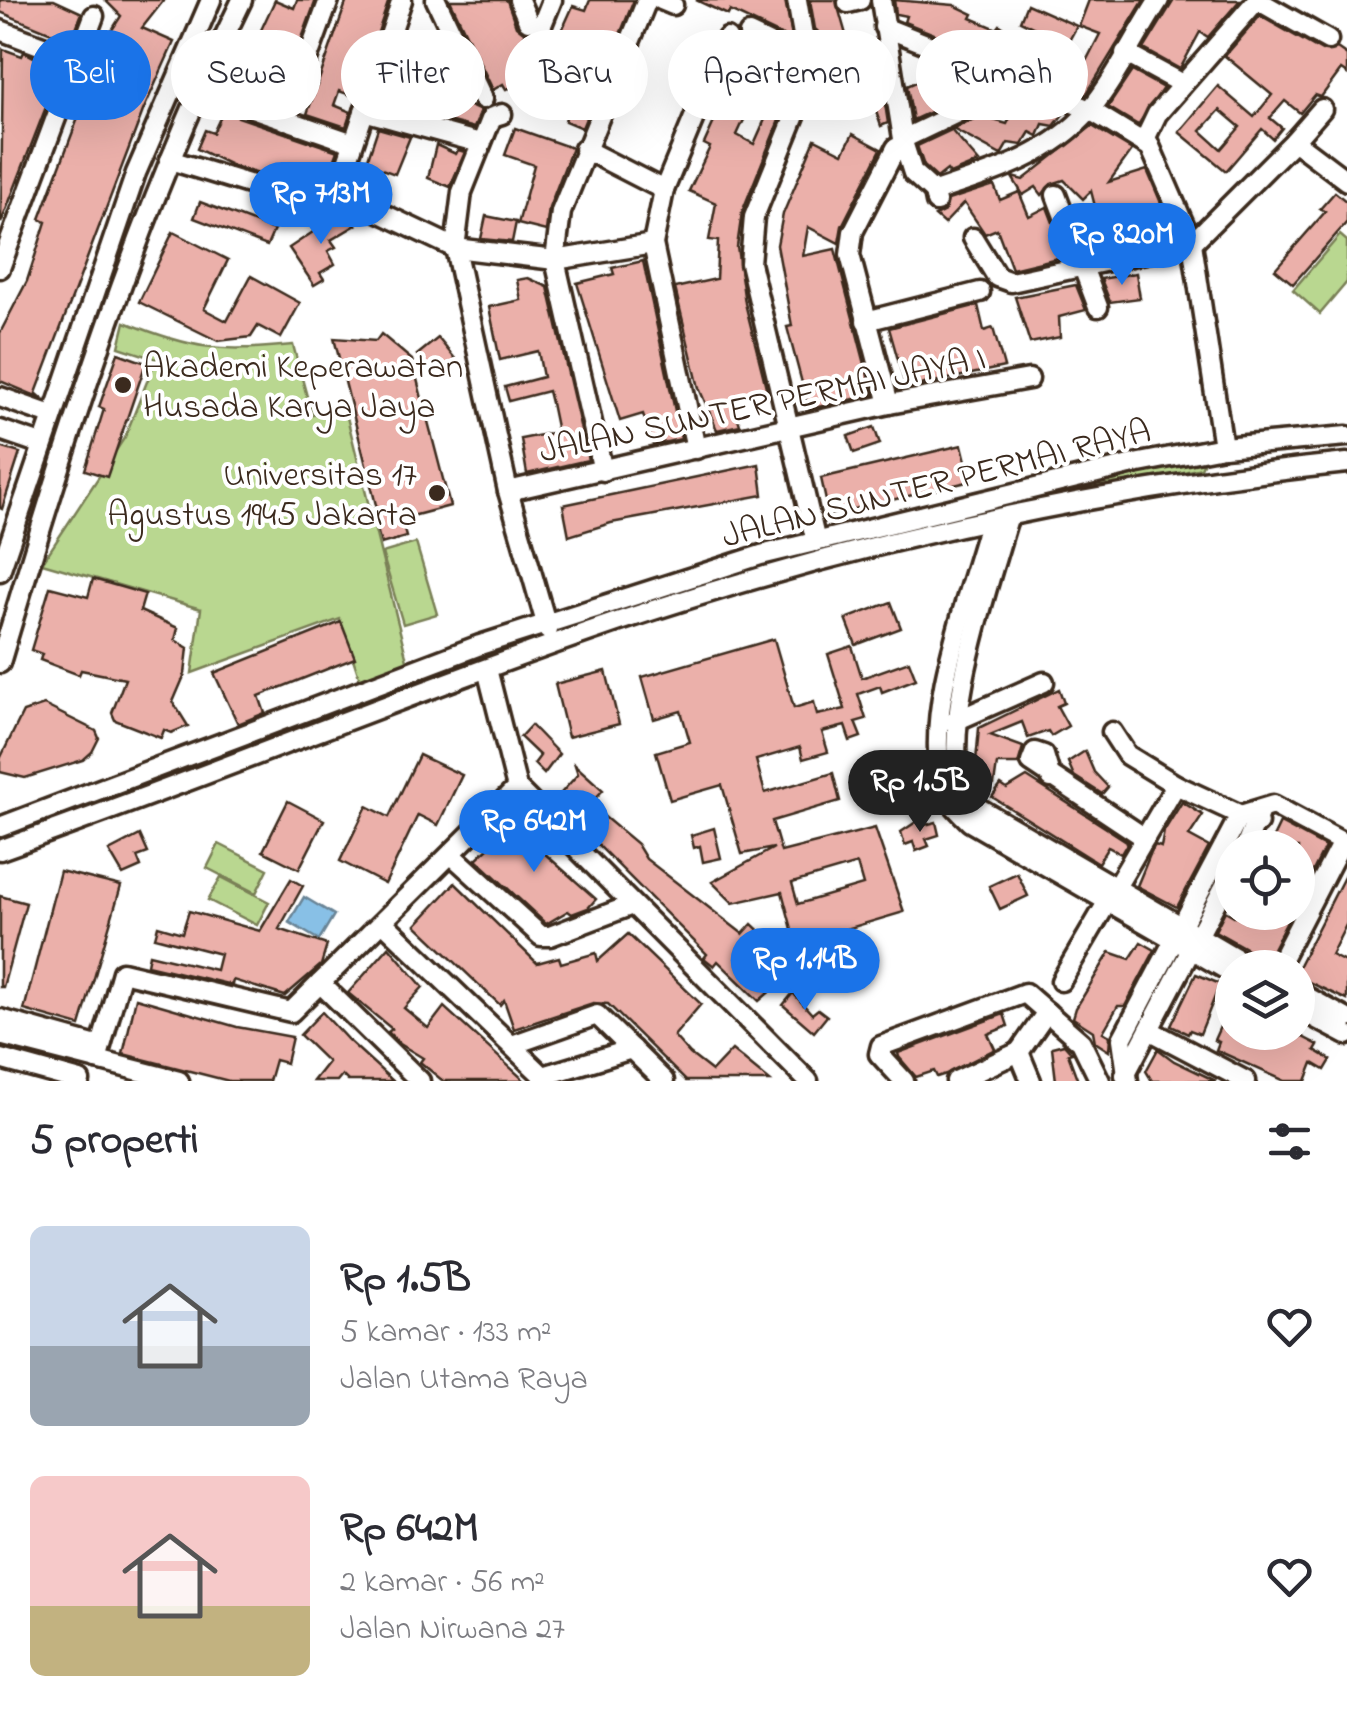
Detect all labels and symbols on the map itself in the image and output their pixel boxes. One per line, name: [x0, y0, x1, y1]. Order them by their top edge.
pin: Rp 713M: [229, 162, 413, 247]
pin: Rp 820M: [1030, 203, 1214, 288]
street label: JALAN SUNTER PERMAI JAYA I: [535, 334, 990, 479]
place label: Akademi Keperawatan Husada Karya Jaya: [143, 343, 463, 434]
marker: Akademi Keperawatan Husada Karya Jaya: [112, 374, 134, 396]
street label: JALAN SUNTER PERMAI RAYA: [717, 407, 1157, 563]
place label: Universitas 17 Agustus 1945 Jakarta: [107, 451, 417, 542]
marker: Universitas 17 Agustus 1945 Jakarta: [426, 482, 448, 504]
pin: Rp 1.5B: [828, 750, 1012, 835]
pin: Rp 642M: [442, 790, 626, 875]
pin: Rp 1.14B: [702, 928, 908, 1013]

